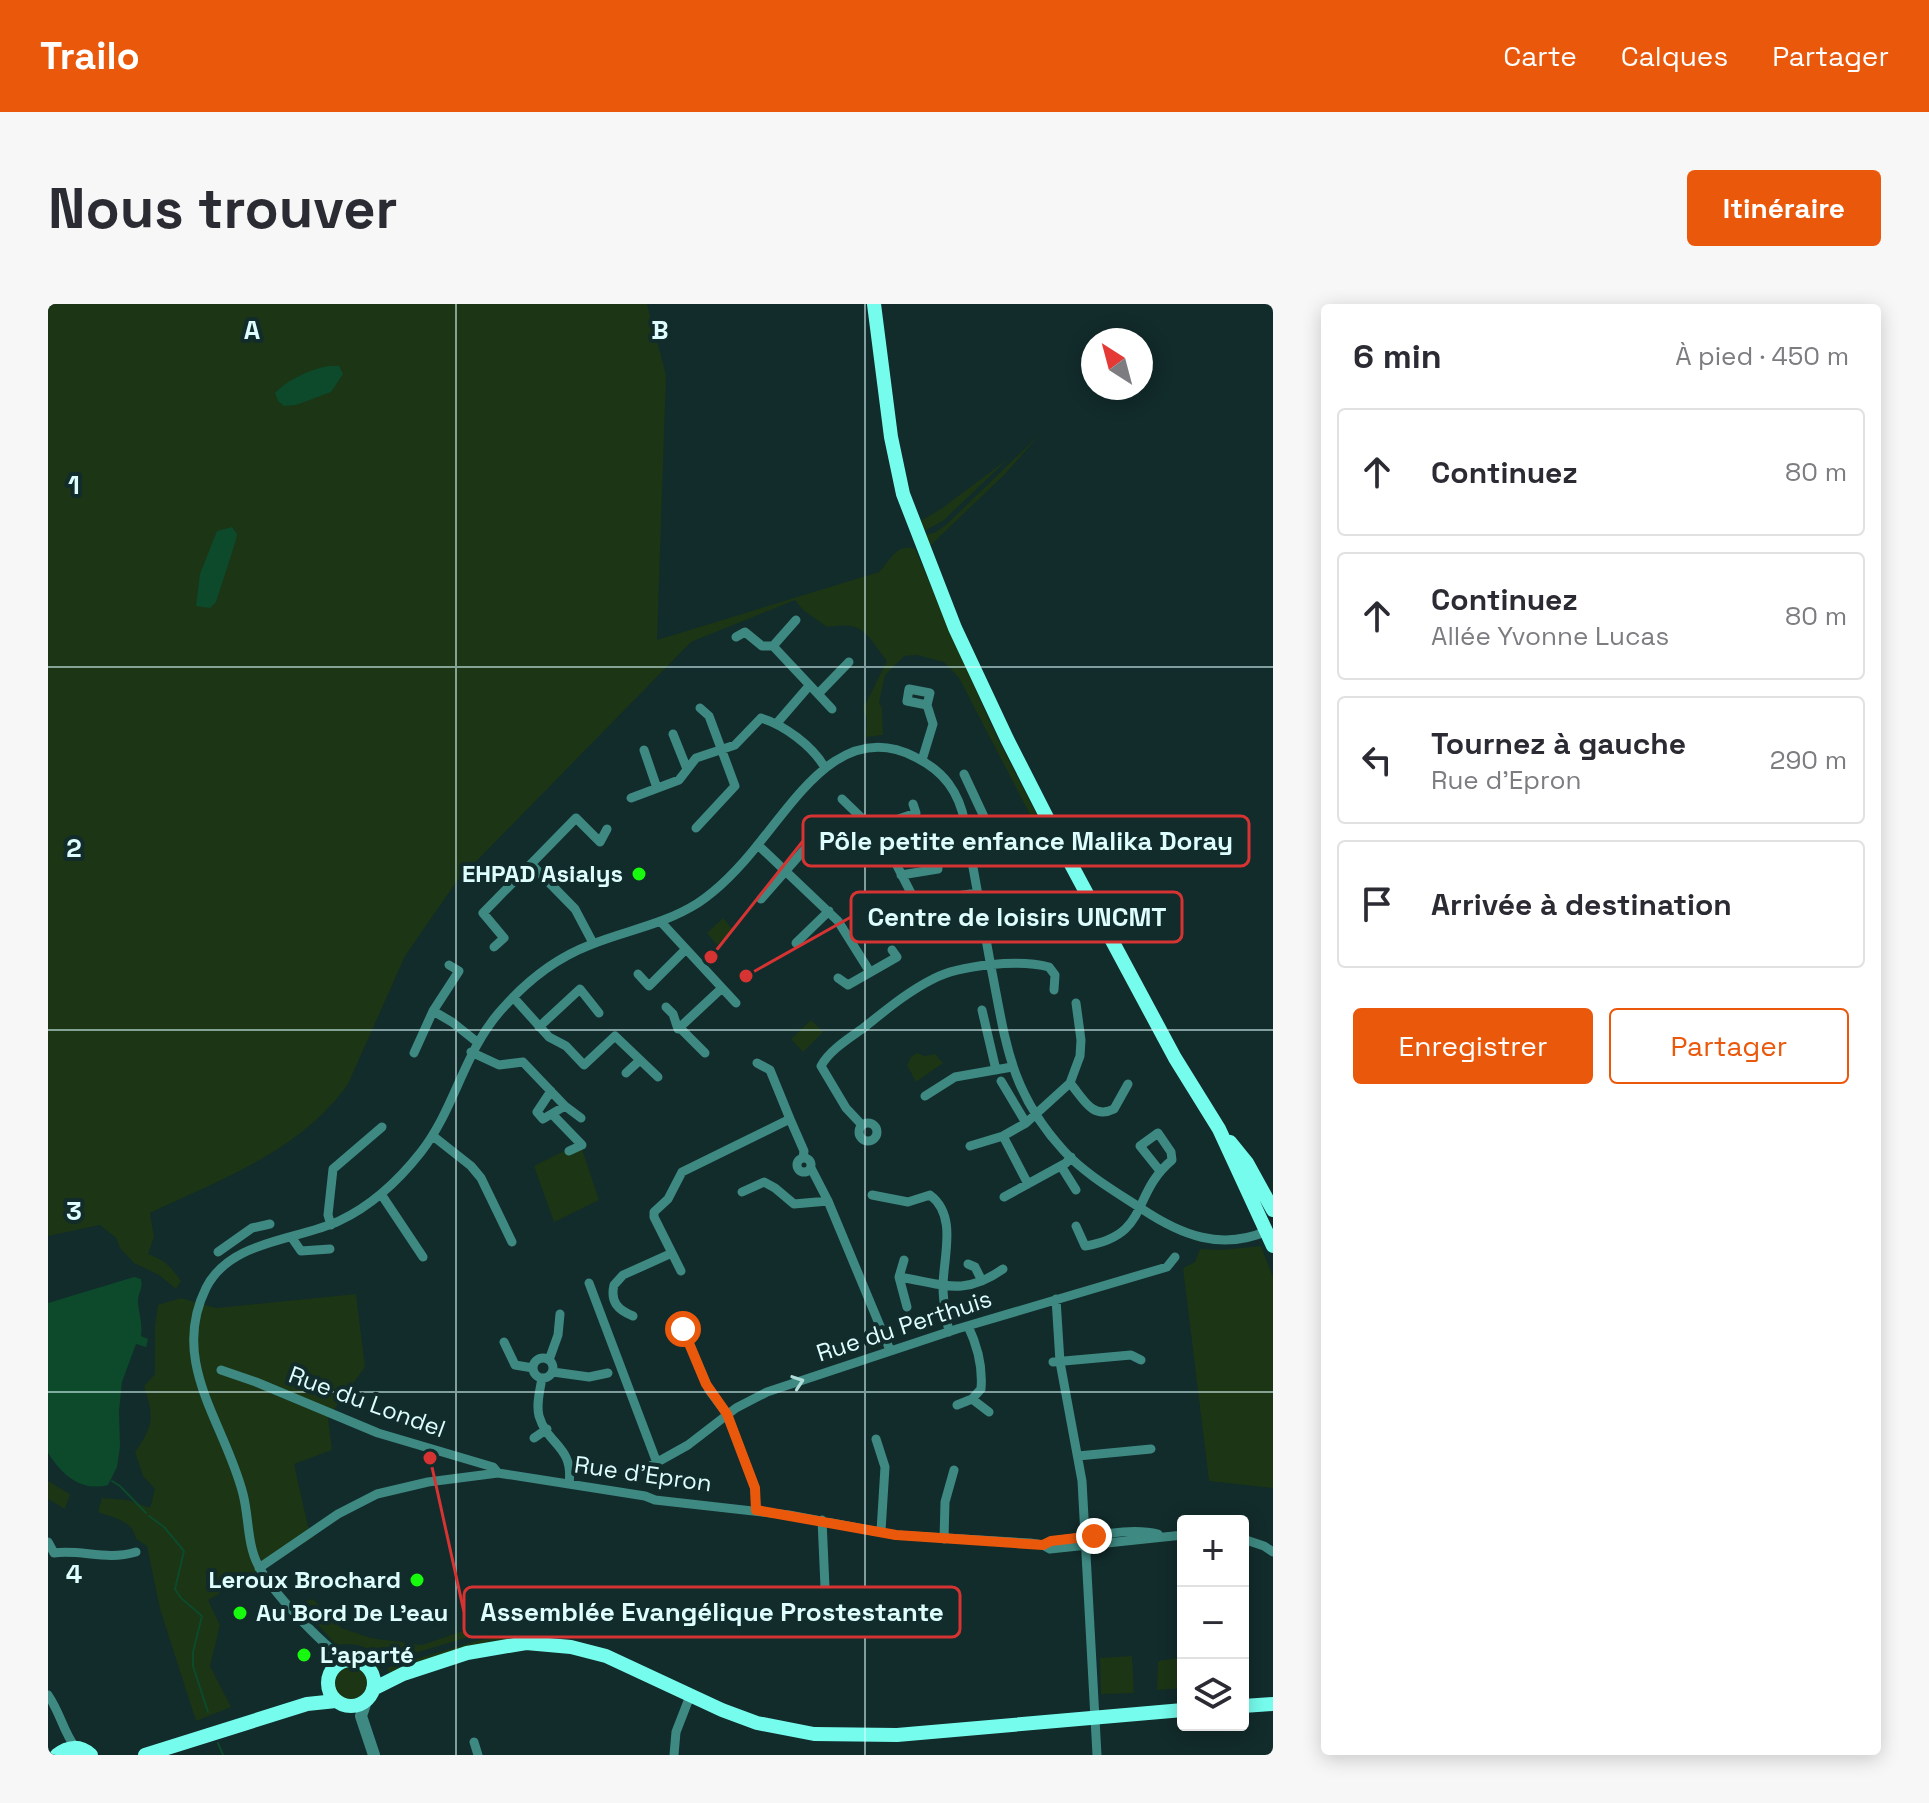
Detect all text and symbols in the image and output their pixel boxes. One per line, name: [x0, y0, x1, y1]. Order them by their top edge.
text: Trailo: [40, 32, 140, 80]
text: Carte: [1503, 38, 1577, 74]
text: Calques: [1621, 38, 1728, 74]
text: Partager: [1772, 38, 1889, 74]
button: Itinéraire: [1687, 170, 1881, 246]
text: Nous trouver: [48, 173, 398, 244]
text: A: [244, 313, 261, 347]
text: B: [651, 313, 669, 347]
north arrow: [1081, 328, 1153, 400]
text: 6 min: [1353, 335, 1442, 378]
text: À pied · 450 m: [1675, 339, 1849, 373]
icon: ahead: [1355, 450, 1399, 494]
text: Continuez: [1431, 453, 1578, 492]
text: 80 m: [1785, 455, 1847, 489]
text: 1: [68, 468, 80, 502]
text: Continuez: [1431, 580, 1578, 619]
icon: ahead: [1355, 594, 1399, 638]
text: 80 m: [1785, 599, 1847, 633]
text: Allée Yvonne Lucas: [1431, 619, 1669, 653]
text: Tournez à gauche: [1431, 724, 1686, 763]
icon: left: [1355, 738, 1399, 782]
text: 290 m: [1770, 743, 1847, 777]
text: Rue d'Epron: [1431, 763, 1581, 797]
callout: Pôle petite enfance Malika Doray: [803, 816, 1249, 866]
text: Pôle petite enfance Malika Doray: [819, 824, 1233, 858]
text: 2: [66, 831, 82, 865]
place label: EHPAD Asialys: [462, 858, 623, 889]
marker: EHPAD Asialys: [630, 865, 648, 883]
icon: arrive: [1355, 882, 1399, 926]
text: Arrivée à destination: [1431, 885, 1732, 924]
callout: Centre de loisirs UNCMT: [851, 892, 1182, 942]
text: Centre de loisirs UNCMT: [867, 900, 1167, 934]
button: Enregistrer: [1353, 1008, 1593, 1084]
button: Partager: [1609, 1008, 1849, 1084]
text: 3: [66, 1194, 82, 1228]
street label: Rue du Perthuis: [812, 1283, 995, 1368]
route start: [665, 1311, 701, 1347]
street label: Rue du Londel: [285, 1359, 450, 1444]
one-way arrow: [790, 1375, 804, 1391]
street label: Rue d'Epron: [572, 1448, 714, 1499]
map controls: [1177, 1515, 1249, 1731]
button: +: [1177, 1515, 1249, 1587]
route end: [1076, 1518, 1112, 1554]
text: 4: [66, 1557, 82, 1591]
place label: Leroux Brochard: [208, 1564, 401, 1595]
marker: Leroux Brochard: [408, 1571, 426, 1589]
callout: Assemblée Evangélique Prostestante: [464, 1587, 960, 1637]
button: −: [1177, 1587, 1249, 1659]
text: Assemblée Evangélique Prostestante: [480, 1595, 944, 1629]
place label: Au Bord De L’eau: [256, 1597, 448, 1628]
marker: Au Bord De L’eau: [231, 1604, 249, 1622]
place label: L’aparté: [320, 1639, 414, 1670]
marker: L’aparté: [295, 1646, 313, 1664]
button: layers: [1177, 1659, 1249, 1731]

